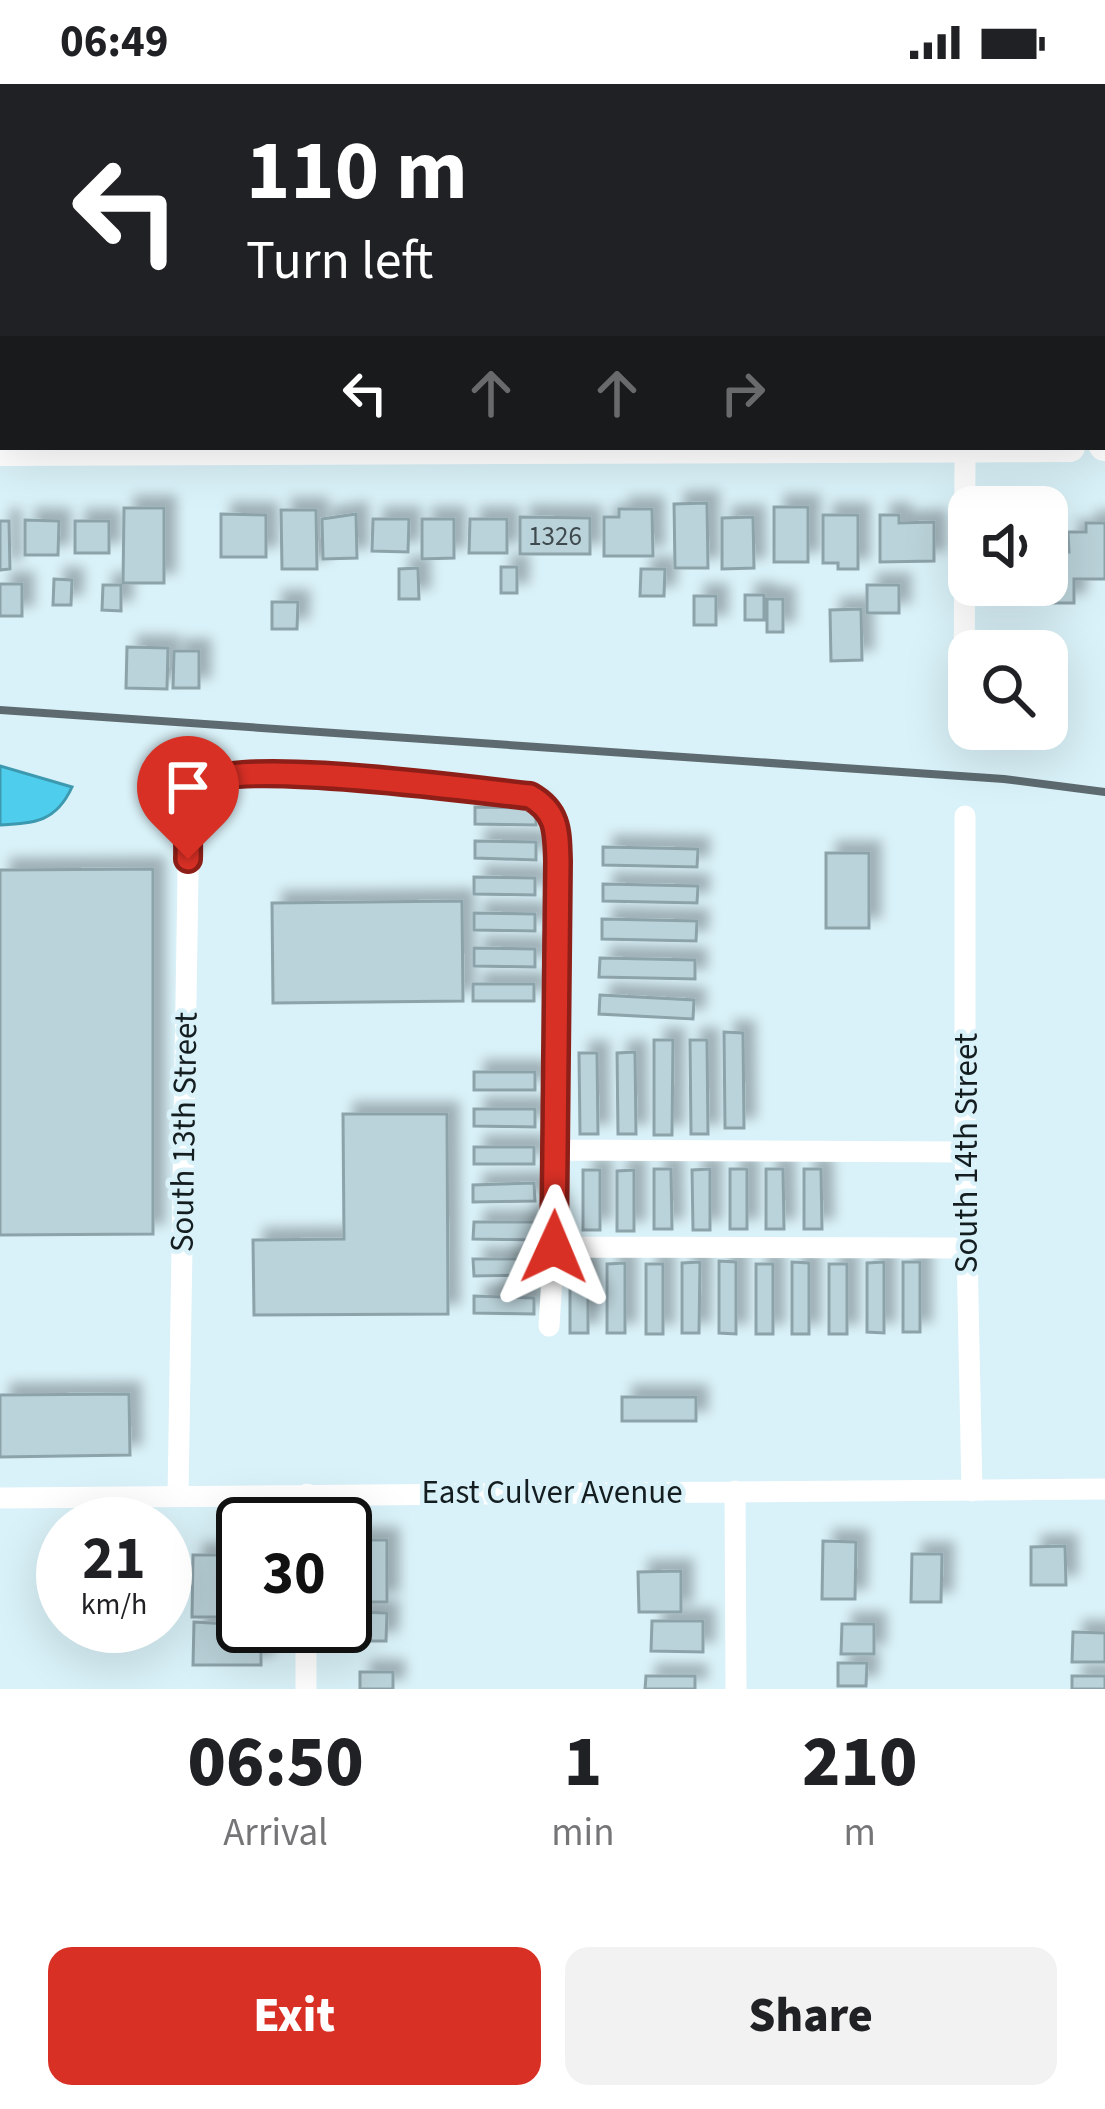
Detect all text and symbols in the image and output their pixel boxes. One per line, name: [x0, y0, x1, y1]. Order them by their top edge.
text: 06:49: [60, 10, 169, 74]
text: 110 m: [246, 112, 468, 232]
icon: left: [48, 132, 204, 288]
text: Turn left: [246, 223, 433, 300]
icon: left: [332, 360, 398, 426]
icon: ahead: [458, 360, 524, 426]
icon: ahead: [584, 360, 650, 426]
icon: right: [710, 360, 776, 426]
map controls: [948, 486, 1068, 750]
button: sound: [948, 486, 1068, 606]
house number: 1326: [528, 517, 582, 556]
button: search: [948, 630, 1068, 750]
pin: [137, 736, 239, 859]
icon: arrive: [155, 754, 221, 820]
street label: South 13th Street: [158, 1011, 210, 1253]
street label: South 14th Street: [943, 1033, 990, 1273]
position arrow: [491, 1184, 617, 1310]
street label: East Culver Avenue: [421, 1469, 683, 1516]
speed limit sign: 30: [216, 1497, 372, 1653]
text: 21: [82, 1517, 146, 1602]
text: km/h: [81, 1583, 147, 1626]
text: 06:50: [188, 1711, 364, 1814]
text: 1: [564, 1711, 602, 1814]
text: 210: [802, 1711, 917, 1814]
text: Arrival: [223, 1805, 328, 1861]
text: min: [551, 1805, 615, 1861]
text: m: [844, 1805, 876, 1861]
button: Exit: [48, 1947, 541, 2085]
button: Share: [565, 1947, 1057, 2085]

